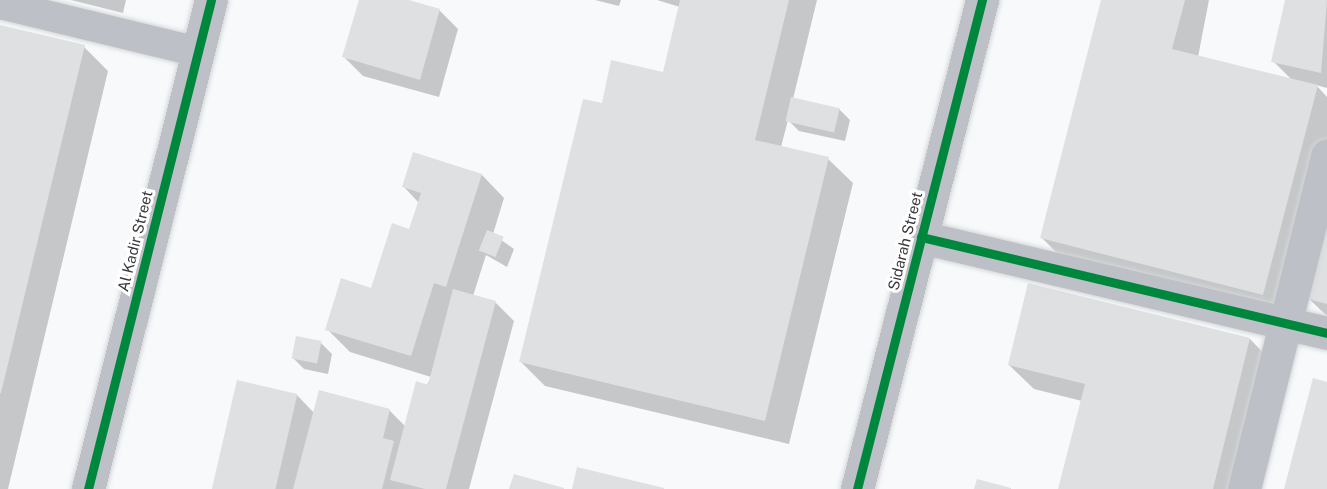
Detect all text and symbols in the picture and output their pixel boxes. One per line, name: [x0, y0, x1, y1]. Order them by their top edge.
street label: Al Kadir Street: [114, 189, 156, 293]
street label: Sidarah Street: [884, 190, 926, 292]

